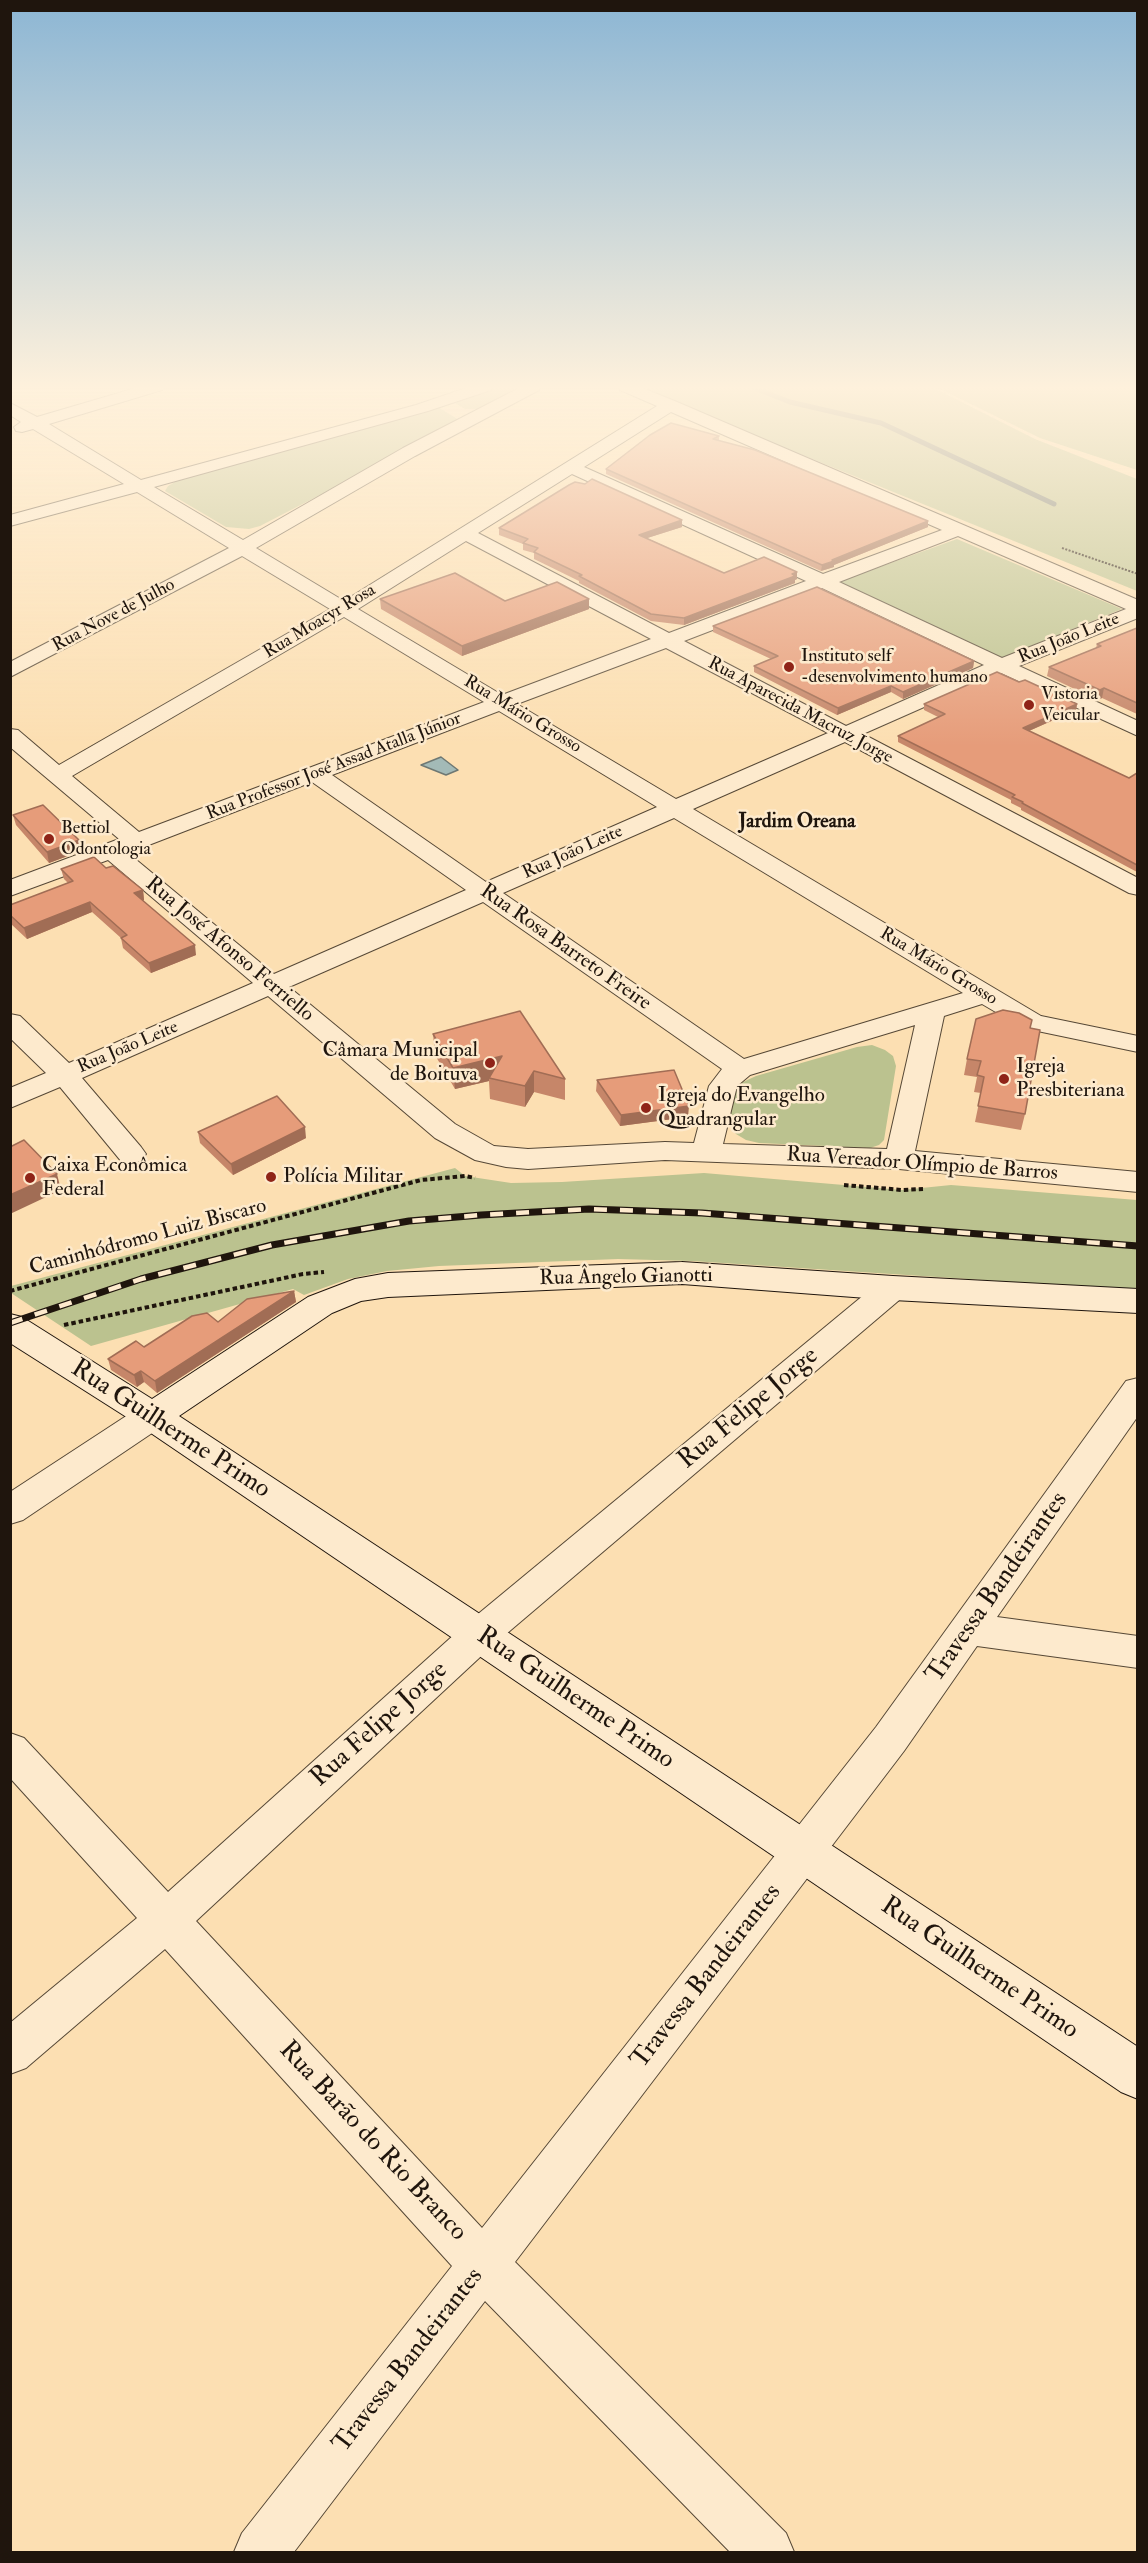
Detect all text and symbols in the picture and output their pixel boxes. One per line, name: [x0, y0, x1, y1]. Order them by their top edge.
street label: Rua Nove de Julho: [49, 575, 179, 657]
street label: Rua Moacyr Rosa: [260, 580, 380, 664]
street label: Rua João Leite: [1015, 609, 1123, 669]
place label: Instituto self -desenvolvimento humano: [801, 646, 988, 688]
street label: Rua Aparecida Macruz Jorge: [704, 653, 896, 769]
marker: Instituto self -desenvolvimento humano: [782, 660, 796, 674]
street label: Rua Mário Grosso: [459, 671, 585, 759]
place label: Vistoria Veicular: [1041, 684, 1100, 726]
marker: Vistoria Veicular: [1022, 698, 1036, 712]
street label: Rua Professor José Assad Atalla Júnior: [204, 708, 464, 826]
district label: Jardim Oreana: [739, 811, 855, 835]
place label: Bettiol Odontologia: [61, 818, 151, 860]
street label: Rua João Leite: [520, 821, 626, 885]
marker: Bettiol Odontologia: [42, 832, 56, 846]
street label: Rua José Afonso Ferriello: [140, 872, 318, 1028]
street label: Rua Rosa Barreto Freire: [475, 879, 655, 1017]
street label: Rua Mário Grosso: [875, 923, 1001, 1011]
street label: Rua João Leite: [74, 1017, 182, 1079]
place label: Câmara Municipal de Boituva: [322, 1038, 478, 1088]
place label: Igreja Presbiteriana: [1016, 1054, 1125, 1104]
marker: Câmara Municipal de Boituva: [483, 1056, 497, 1070]
marker: Igreja Presbiteriana: [997, 1072, 1011, 1086]
place label: Igreja do Evangelho Quadrangular: [658, 1083, 825, 1133]
marker: Igreja do Evangelho Quadrangular: [639, 1101, 653, 1115]
street label: Rua Vereador Olímpio de Barros: [785, 1143, 1059, 1187]
place label: Caixa Econômica Federal: [42, 1153, 187, 1203]
place label: Polícia Militar: [283, 1164, 403, 1190]
marker: Polícia Militar: [264, 1170, 278, 1184]
marker: Caixa Econômica Federal: [23, 1171, 37, 1185]
street label: Caminhódromo Luiz Biscaro: [27, 1194, 269, 1282]
street label: Rua Ângelo Gianotti: [539, 1264, 713, 1292]
street label: Rua Felipe Jorge: [673, 1341, 825, 1477]
street label: Rua Guilherme Primo: [64, 1354, 276, 1506]
street label: Travessa Bandeirantes: [920, 1487, 1076, 1689]
street label: Rua Guilherme Primo: [470, 1621, 680, 1777]
street label: Rua Felipe Jorge: [305, 1655, 455, 1795]
street label: Travessa Bandeirantes: [625, 1878, 789, 2076]
street label: Rua Guilherme Primo: [874, 1891, 1084, 2047]
street label: Rua Barão do Rio Branco: [271, 2036, 473, 2248]
street label: Travessa Bandeirantes: [327, 2262, 491, 2460]

